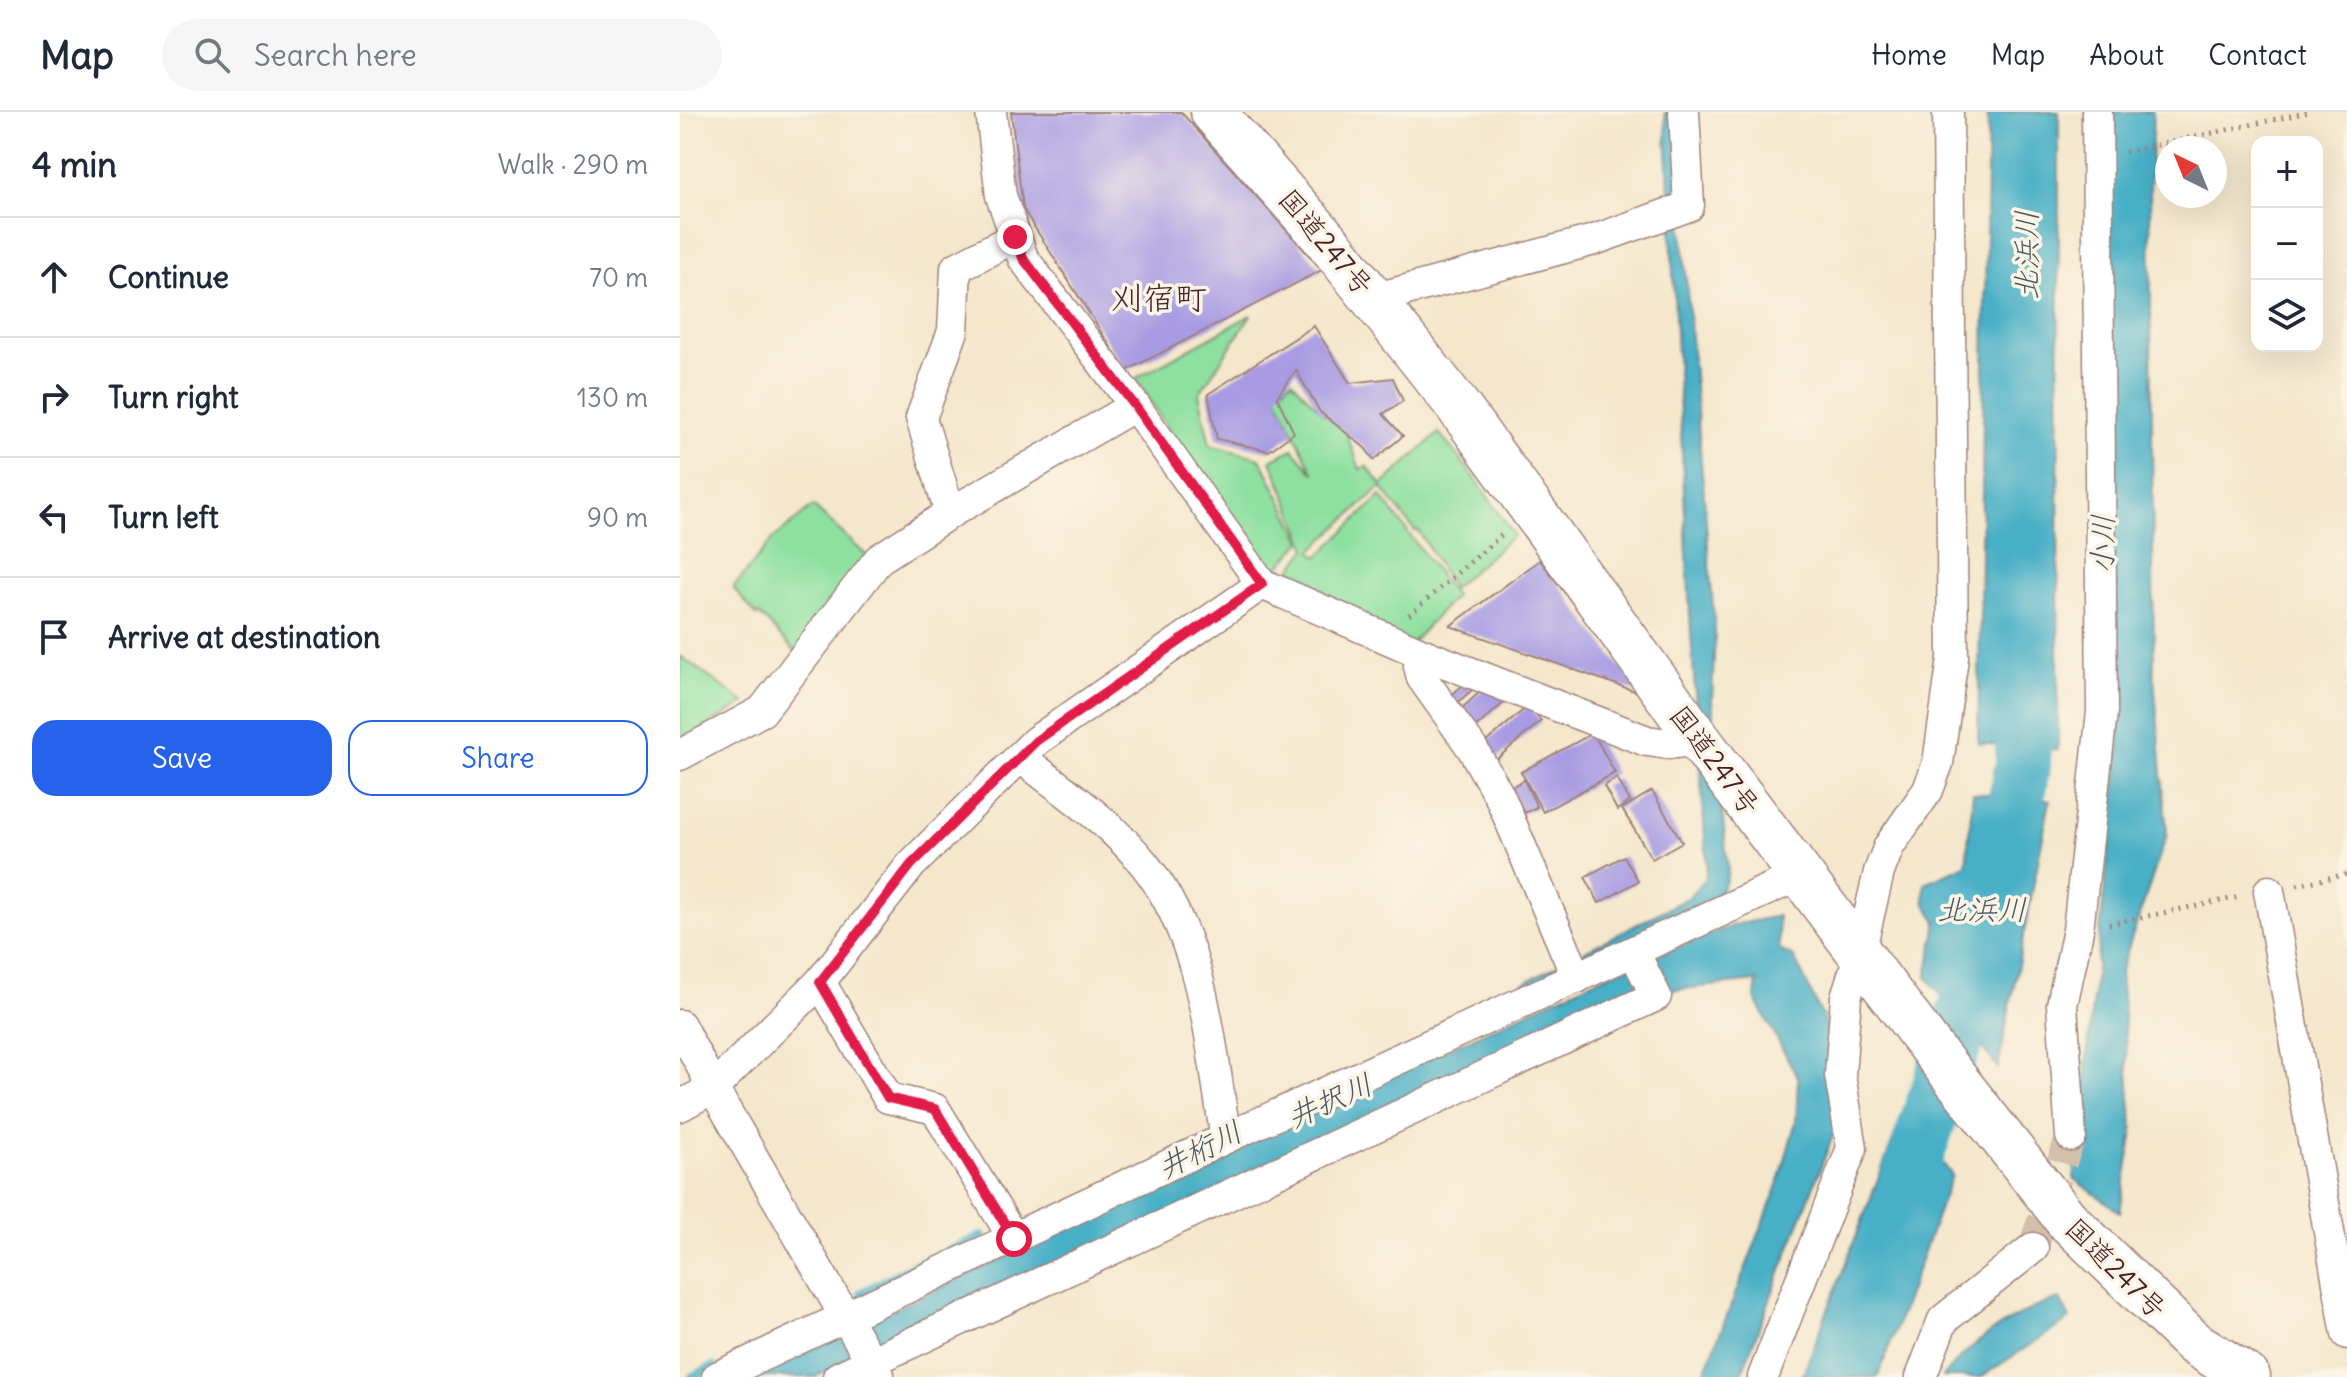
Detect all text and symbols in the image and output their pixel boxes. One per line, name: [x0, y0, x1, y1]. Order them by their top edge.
search box: [162, 19, 722, 91]
text: Map: [40, 32, 114, 79]
icon: search: [190, 33, 234, 77]
text: Search here: [254, 36, 417, 74]
text: Home: [1871, 37, 1947, 73]
text: Map: [1991, 37, 2045, 73]
text: About: [2089, 37, 2164, 73]
text: Contact: [2208, 37, 2307, 73]
north arrow: [2155, 136, 2227, 208]
map controls: [2251, 136, 2323, 352]
button: +: [2251, 136, 2323, 208]
text: 4 min: [32, 143, 117, 186]
text: Walk · 290 m: [498, 148, 648, 181]
street label: 国道247号: [1271, 181, 1381, 303]
button: −: [2251, 208, 2323, 280]
water label: 北浜川: [2007, 210, 2045, 300]
route end: [997, 219, 1033, 255]
icon: ahead: [32, 255, 76, 299]
text: Continue: [108, 258, 229, 296]
text: 70 m: [589, 261, 648, 294]
district label: 刈宿町: [1111, 277, 1207, 318]
button: layers: [2251, 280, 2323, 352]
icon: right: [32, 375, 76, 419]
text: Turn right: [108, 378, 239, 416]
text: 130 m: [577, 381, 648, 414]
icon: left: [32, 495, 76, 539]
text: Turn left: [108, 498, 219, 536]
text: 90 m: [587, 501, 648, 534]
water label: 小川: [2082, 514, 2122, 574]
icon: arrive: [32, 615, 76, 659]
text: Arrive at destination: [108, 618, 380, 656]
street label: 国道247号: [1662, 698, 1768, 822]
button: Save: [32, 720, 332, 796]
button: Share: [348, 720, 648, 796]
water label: 北浜川: [1937, 890, 2027, 928]
water label: 井択川: [1281, 1064, 1378, 1136]
water label: 井桁川: [1151, 1112, 1248, 1186]
street label: 国道247号: [2058, 1210, 2174, 1326]
route start: [996, 1221, 1032, 1257]

